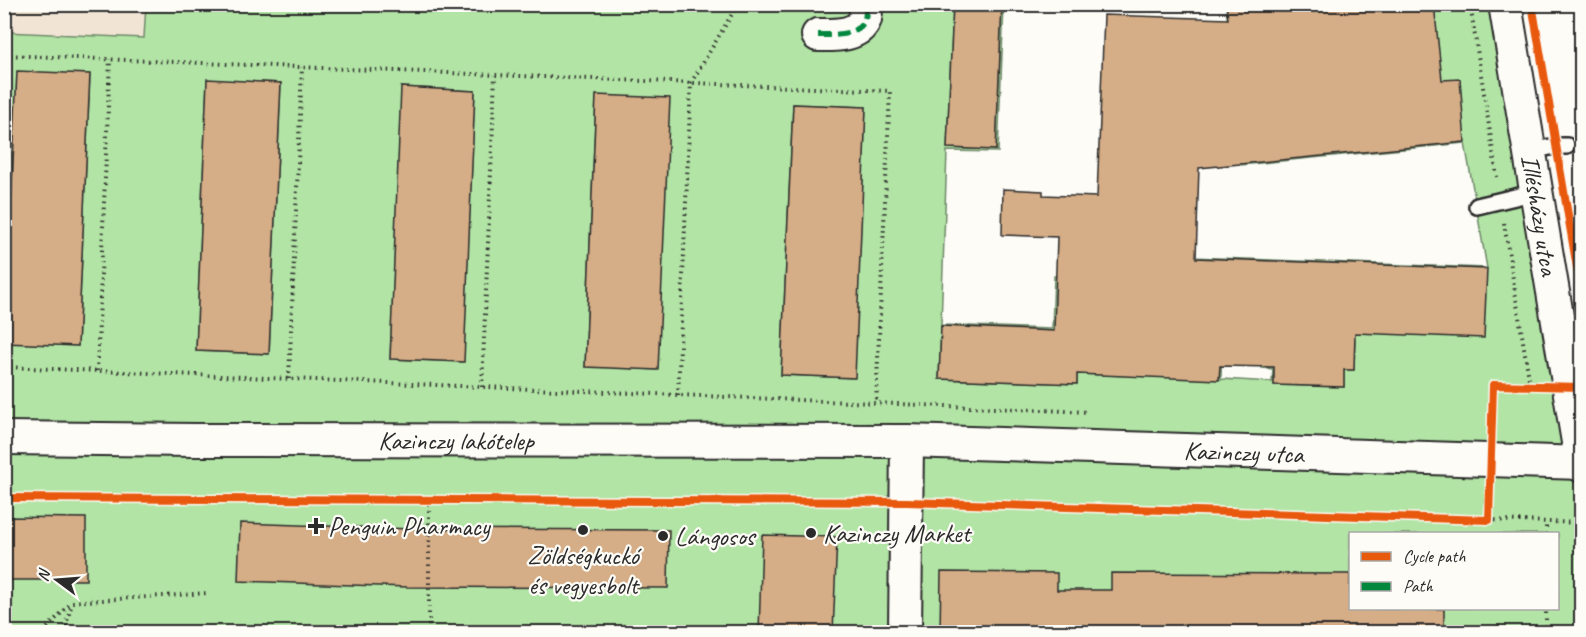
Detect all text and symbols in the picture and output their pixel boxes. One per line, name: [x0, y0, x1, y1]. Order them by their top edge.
street label: Illésházy utca: [1513, 153, 1566, 279]
street label: Kazinczy lakótelep: [378, 424, 536, 457]
street label: Kazinczy utca: [1183, 434, 1306, 471]
place label: Penguin Pharmacy: [328, 510, 492, 543]
place label: Kazinczy Market: [823, 517, 972, 550]
marker: Penguin Pharmacy: [309, 519, 323, 533]
place label: Lángosos: [675, 520, 757, 553]
marker: Zöldségkuckó és vegyesbolt: [576, 523, 590, 537]
marker: Kazinczy Market: [804, 526, 818, 540]
marker: Lángosos: [656, 529, 670, 543]
legend: [1349, 532, 1559, 610]
place label: Zöldségkuckó és vegyesbolt: [527, 539, 643, 602]
text: Cycle path: [1403, 545, 1466, 567]
north arrow: [27, 550, 87, 610]
text: N: [33, 566, 55, 584]
text: Path: [1403, 575, 1433, 597]

